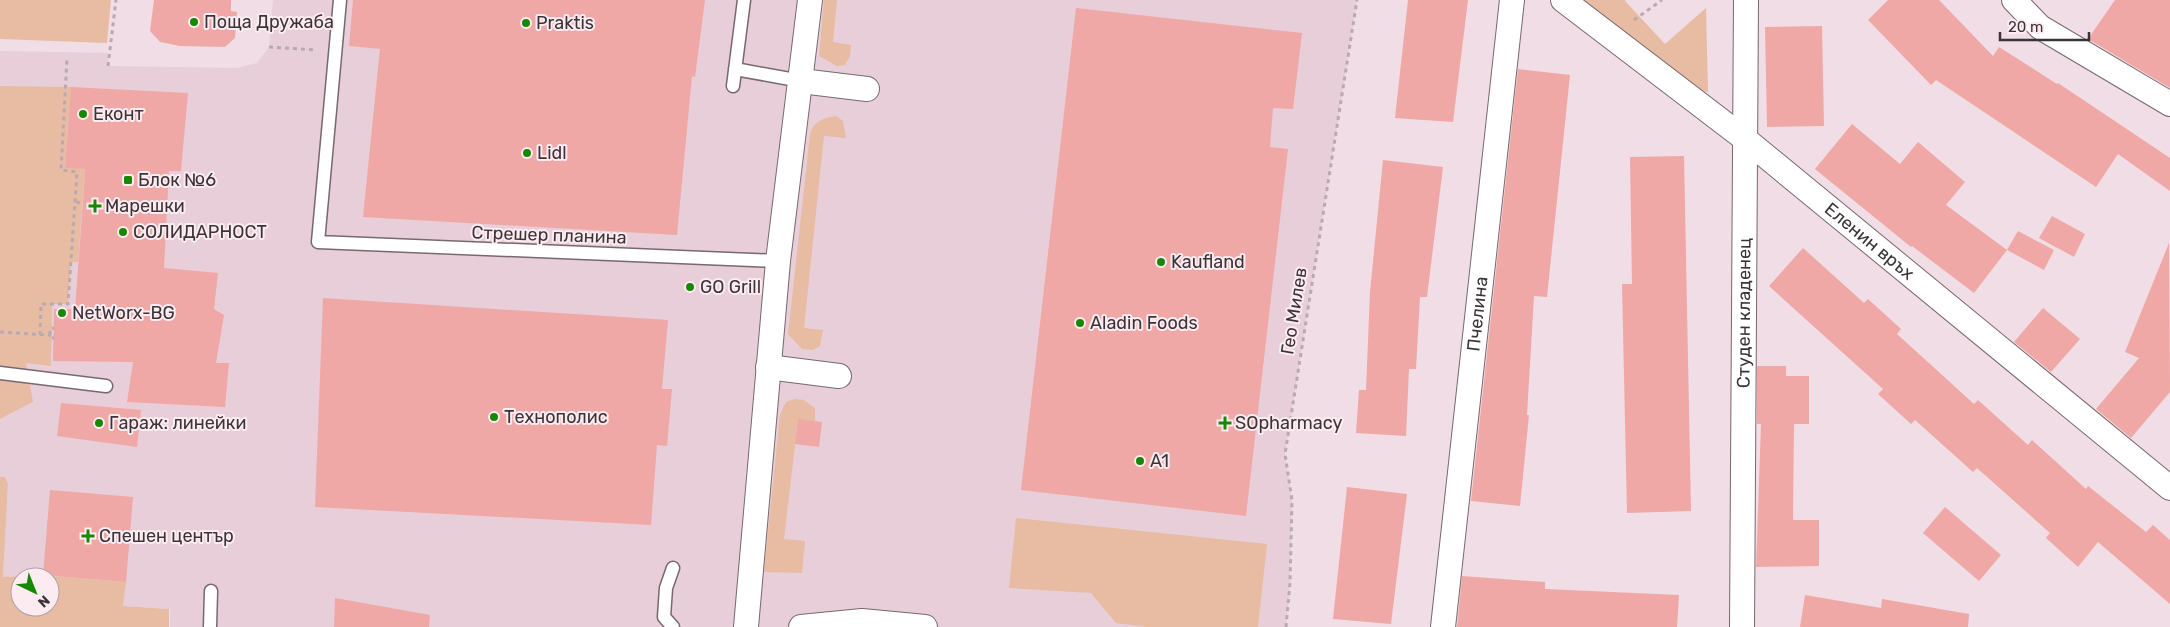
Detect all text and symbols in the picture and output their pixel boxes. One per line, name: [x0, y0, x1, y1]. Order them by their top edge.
scale bar: [2000, 10, 2089, 42]
place label: Поща Дружаба: [204, 11, 334, 33]
place label: Praktis: [536, 12, 594, 34]
marker: Поща Дружаба: [188, 16, 200, 28]
marker: Praktis: [520, 17, 532, 29]
text: 20 m: [2008, 18, 2043, 36]
place label: Еконт: [93, 103, 144, 125]
marker: Еконт: [77, 108, 89, 120]
place label: Lidl: [537, 142, 567, 164]
marker: Lidl: [521, 147, 533, 159]
place label: Блок №6: [138, 169, 216, 191]
marker: Блок №6: [122, 174, 134, 186]
place label: Марешки: [105, 195, 185, 217]
street label: Еленин връх: [1820, 198, 1919, 285]
marker: Марешки: [89, 200, 101, 212]
place label: СОЛИДАРНОСТ: [133, 221, 267, 243]
street label: Стрешер планина: [471, 221, 627, 249]
marker: СОЛИДАРНОСТ: [117, 226, 129, 238]
street label: Студен кладенец: [1733, 238, 1755, 388]
place label: Kaufland: [1171, 251, 1245, 273]
marker: Kaufland: [1155, 256, 1167, 268]
street label: Гео Милев: [1276, 266, 1312, 356]
street label: Пчелина: [1462, 275, 1492, 352]
place label: GO Grill: [700, 276, 761, 298]
marker: GO Grill: [684, 281, 696, 293]
place label: NetWorx-BG: [72, 302, 175, 324]
marker: NetWorx-BG: [56, 307, 68, 319]
place label: Aladin Foods: [1090, 312, 1198, 334]
marker: Aladin Foods: [1074, 317, 1086, 329]
place label: Технополис: [504, 406, 608, 428]
marker: Технополис: [488, 411, 500, 423]
place label: Гараж: линейки: [109, 412, 246, 434]
place label: SOpharmacy: [1235, 412, 1342, 434]
marker: Гараж: линейки: [93, 417, 105, 429]
marker: SOpharmacy: [1219, 417, 1231, 429]
place label: A1: [1150, 450, 1169, 472]
marker: A1: [1134, 455, 1146, 467]
place label: Спешен център: [99, 525, 234, 547]
marker: Спешен център: [81, 529, 95, 543]
north arrow: [10, 567, 60, 617]
text: N: [34, 591, 53, 611]

